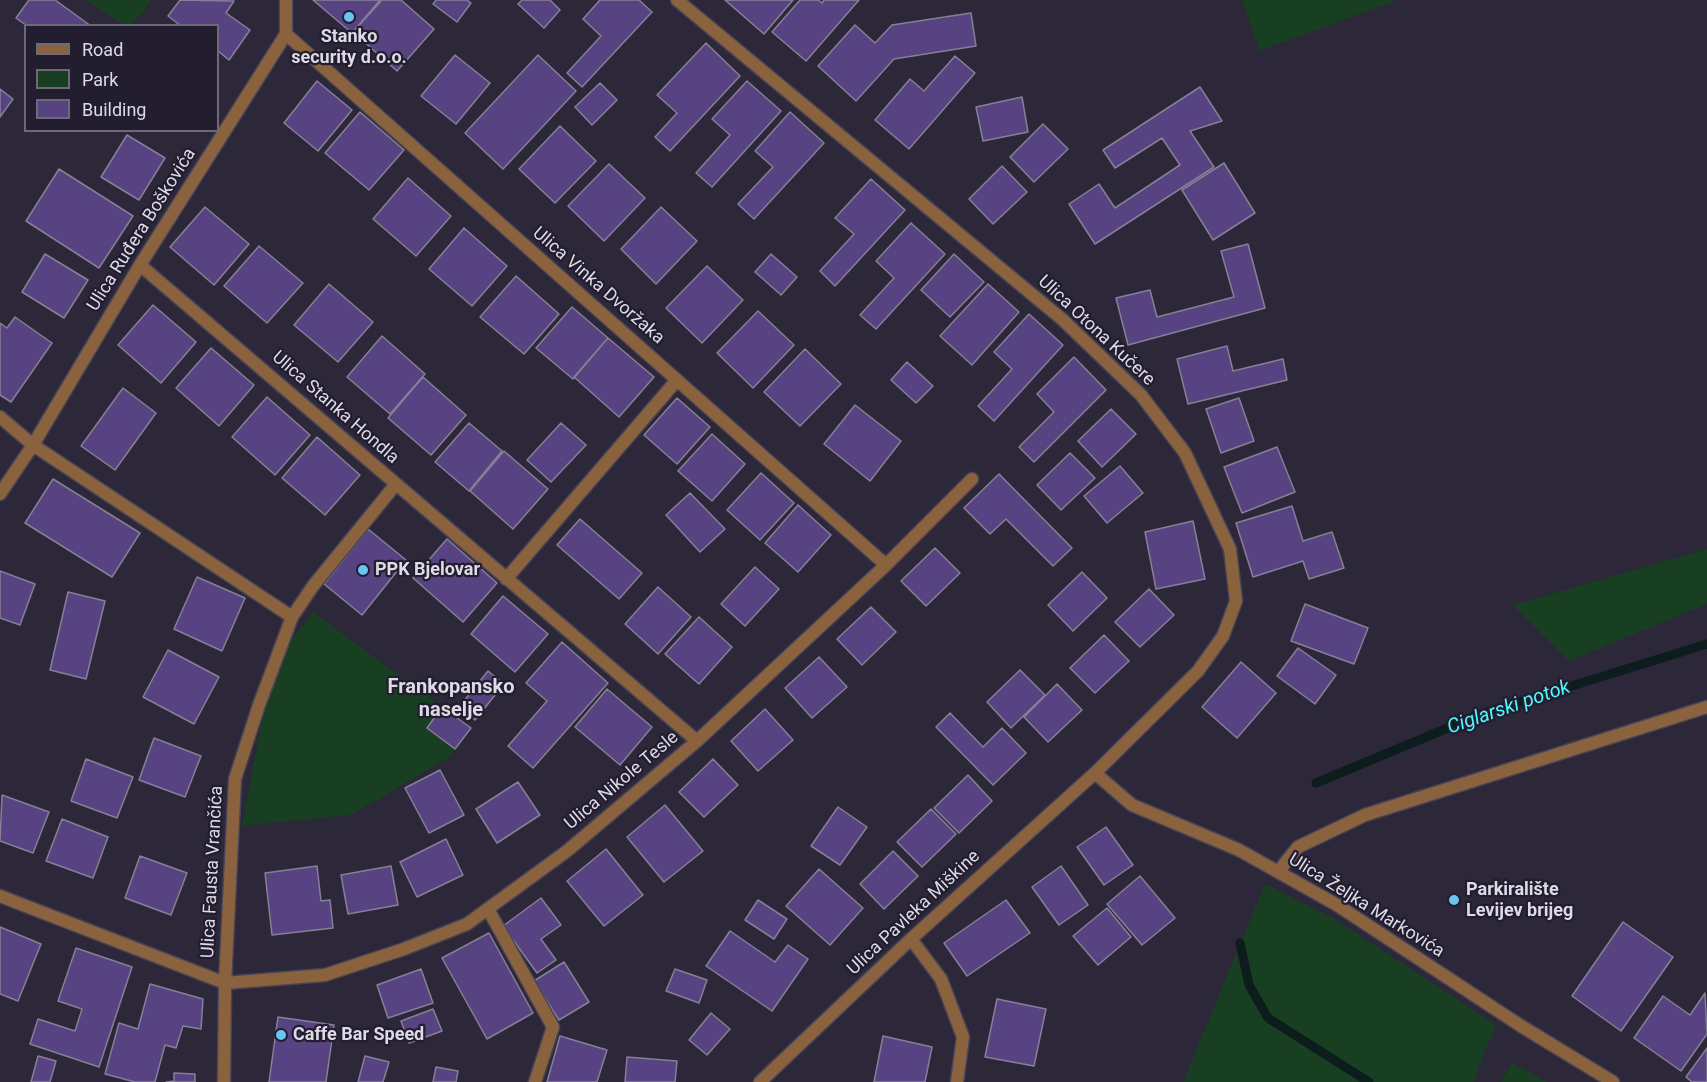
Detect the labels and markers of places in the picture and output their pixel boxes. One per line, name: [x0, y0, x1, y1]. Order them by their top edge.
marker: Stanko security d.o.o.: [342, 10, 356, 24]
place label: Stanko security d.o.o.: [291, 26, 407, 68]
place label: PPK Bjelovar: [375, 559, 480, 581]
marker: PPK Bjelovar: [356, 563, 370, 577]
place label: Parkiralište Levijev brijeg: [1466, 879, 1573, 922]
marker: Parkiralište Levijev brijeg: [1447, 893, 1461, 907]
place label: Caffe Bar Speed: [293, 1024, 424, 1046]
marker: Caffe Bar Speed: [274, 1028, 288, 1042]

